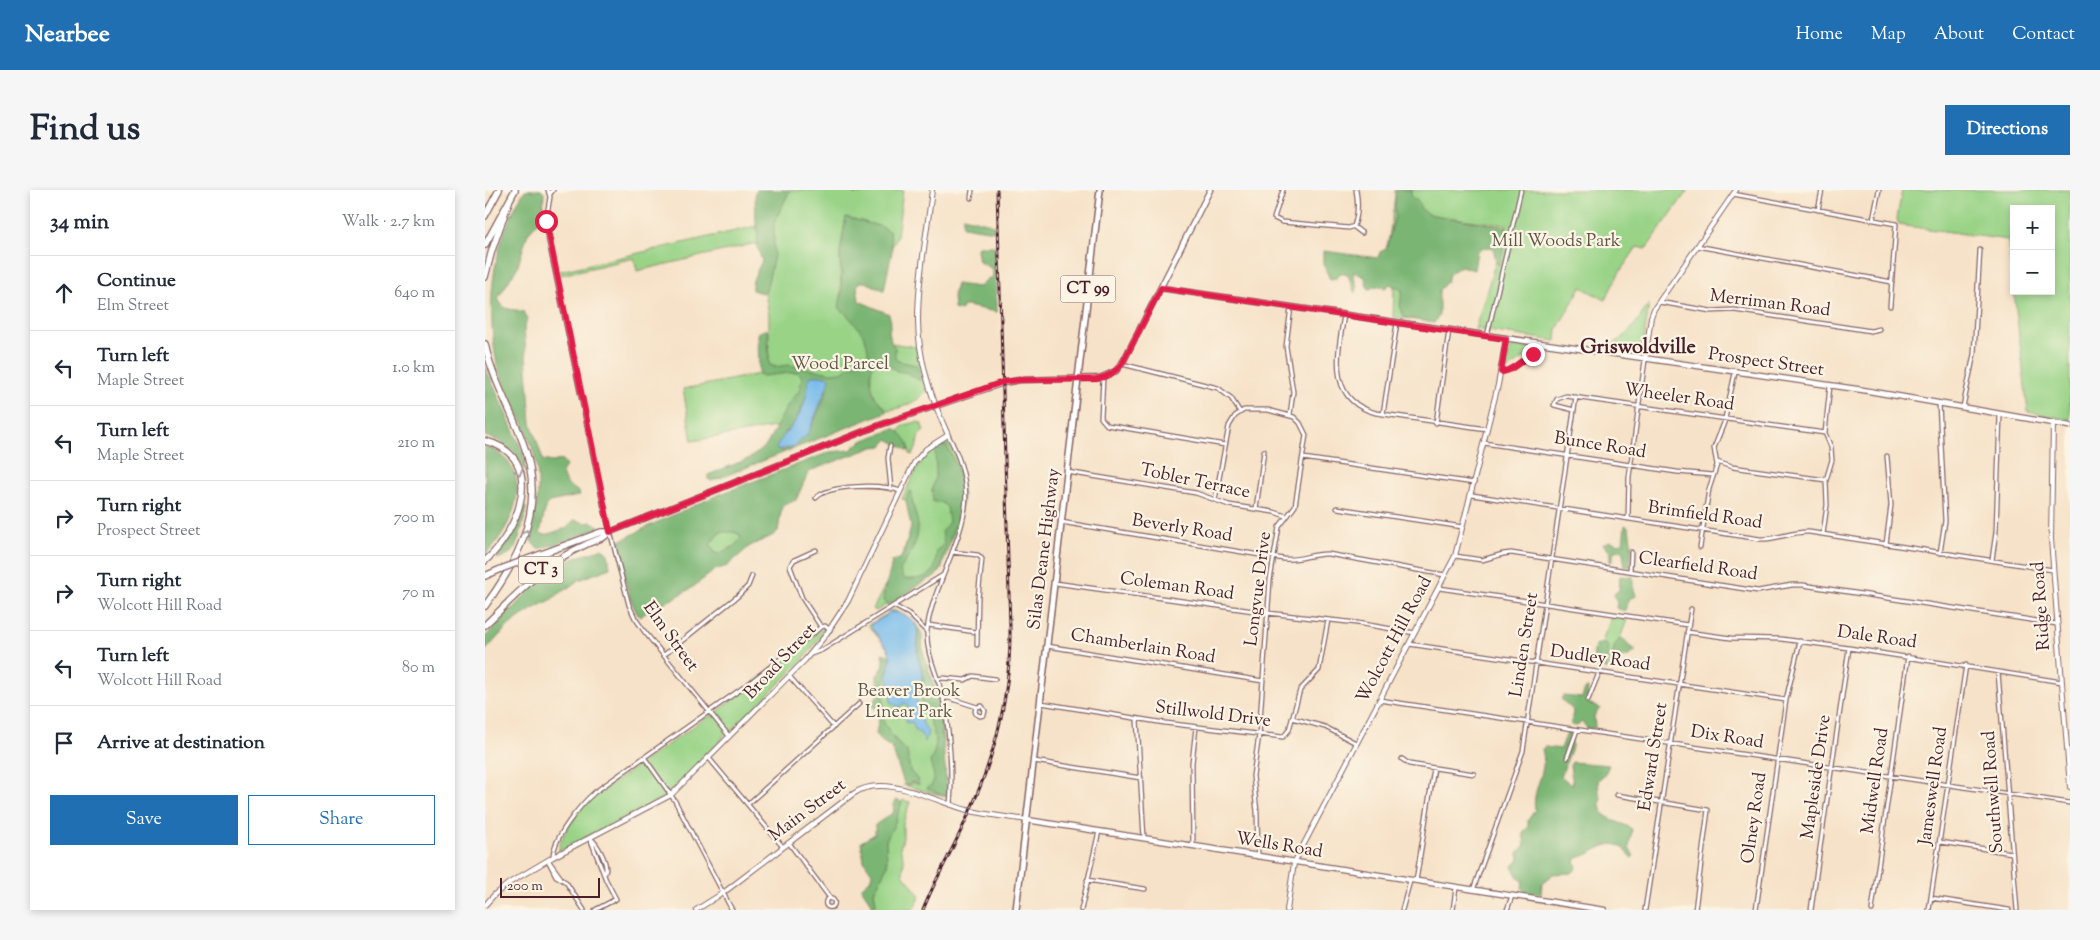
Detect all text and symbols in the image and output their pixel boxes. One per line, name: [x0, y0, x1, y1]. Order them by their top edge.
text: Nearbee: [25, 18, 110, 52]
text: Home: [1796, 22, 1843, 48]
text: Map: [1871, 22, 1906, 48]
text: About: [1934, 22, 1984, 48]
text: Contact: [2012, 22, 2075, 48]
text: Find us: [30, 105, 140, 156]
button: Directions: [1945, 105, 2070, 155]
map controls: [2010, 205, 2055, 295]
button: +: [2010, 205, 2055, 250]
text: 34 min: [50, 208, 109, 238]
route start: [535, 210, 558, 233]
text: Walk · 2.7 km: [342, 211, 435, 234]
park label: Mill Woods Park: [1492, 229, 1621, 255]
button: −: [2010, 250, 2055, 295]
text: Continue: [97, 268, 176, 295]
road number: CT 99: [1061, 276, 1115, 302]
icon: ahead: [50, 279, 78, 307]
text: 640 m: [394, 282, 435, 305]
street label: Merriman Road: [1708, 284, 1832, 324]
text: Elm Street: [97, 295, 169, 318]
district label: Griswoldville: [1580, 334, 1696, 363]
street label: Prospect Street: [1707, 342, 1825, 384]
text: Turn left: [97, 343, 169, 370]
route end: [1522, 343, 1545, 366]
park label: Wood Parcel: [791, 352, 889, 378]
icon: left: [50, 354, 78, 382]
text: 1.0 km: [392, 357, 435, 380]
text: Maple Street: [97, 370, 184, 393]
street label: Wheeler Road: [1622, 377, 1736, 419]
text: Turn left: [97, 418, 169, 445]
street label: Bunce Road: [1552, 426, 1648, 466]
icon: left: [50, 429, 78, 457]
text: 210 m: [397, 432, 435, 455]
text: Maple Street: [97, 445, 184, 468]
street label: Tobler Terrace: [1138, 458, 1252, 506]
street label: Silas Deane Highway: [1022, 467, 1068, 631]
one-way arrow: [513, 468, 523, 476]
text: Turn right: [97, 493, 181, 520]
street label: Brimfield Road: [1646, 495, 1764, 537]
icon: right: [50, 504, 78, 532]
text: 700 m: [394, 507, 435, 530]
street label: Beverly Road: [1130, 508, 1234, 550]
text: Prospect Street: [97, 520, 201, 543]
one-way arrow: [520, 530, 530, 538]
street label: Longvue Drive: [1239, 530, 1279, 648]
street label: Clearfield Road: [1637, 546, 1759, 588]
road number: CT 3: [519, 556, 563, 584]
street label: Ridge Road: [2026, 561, 2058, 651]
street label: Coleman Road: [1118, 566, 1236, 608]
text: Turn right: [97, 568, 181, 595]
street label: Wolcott Hill Road: [1351, 572, 1439, 708]
icon: right: [50, 579, 78, 607]
text: 70 m: [402, 582, 435, 605]
street label: Linden Street: [1504, 591, 1546, 699]
text: Wolcott Hill Road: [97, 595, 222, 618]
street label: Elm Street: [636, 597, 704, 677]
street label: Broad Street: [739, 618, 823, 706]
street label: Dale Road: [1836, 620, 1918, 656]
street label: Chamberlain Road: [1069, 623, 1217, 671]
street label: Dudley Road: [1548, 639, 1652, 679]
text: Turn left: [97, 643, 169, 670]
icon: left: [50, 654, 78, 682]
text: 80 m: [402, 657, 435, 680]
text: Wolcott Hill Road: [97, 670, 222, 693]
park label: Beaver Brook Linear Park: [857, 679, 961, 726]
street label: Stillwold Drive: [1153, 695, 1273, 735]
street label: Edward Street: [1633, 701, 1675, 813]
street label: Mapleside Drive: [1795, 713, 1839, 841]
street label: Dix Road: [1689, 719, 1765, 757]
street label: Jameswell Road: [1913, 725, 1955, 848]
street label: Midwell Road: [1856, 726, 1896, 836]
icon: arrive: [50, 729, 78, 757]
text: Arrive at destination: [97, 730, 265, 757]
street label: Southwell Road: [1977, 730, 2011, 854]
street label: Olney Road: [1736, 771, 1774, 865]
street label: Main Street: [764, 773, 852, 849]
button: Save: [50, 795, 238, 845]
button: Share: [248, 795, 435, 845]
street label: Wells Road: [1234, 826, 1324, 866]
scale bar: [500, 875, 600, 898]
text: 200 m: [507, 877, 543, 897]

